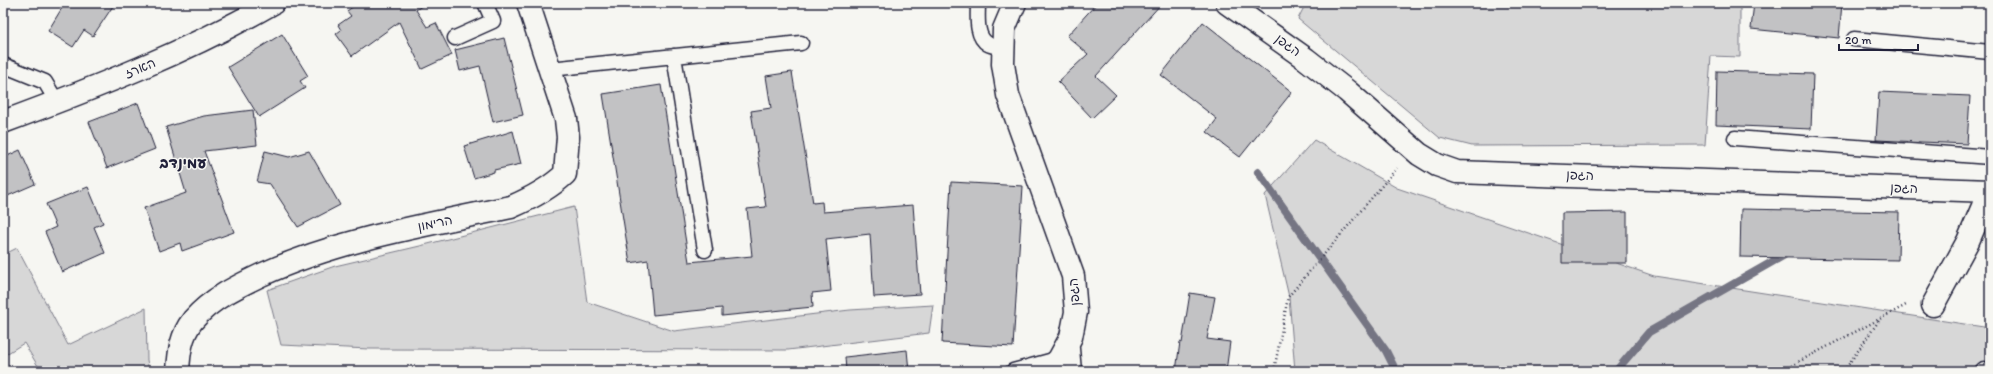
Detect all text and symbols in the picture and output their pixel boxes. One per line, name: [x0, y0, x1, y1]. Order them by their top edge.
scale bar: [1839, 26, 1918, 52]
street label: הגפן: [1272, 31, 1304, 60]
text: 20 m: [1845, 33, 1872, 47]
street label: הארז: [122, 55, 158, 81]
district label: עמינדב: [158, 154, 207, 172]
street label: הגפן: [1566, 167, 1594, 184]
street label: הגפן: [1890, 180, 1918, 197]
street label: הרימון: [416, 212, 454, 235]
street label: הגפן: [1065, 277, 1084, 306]

